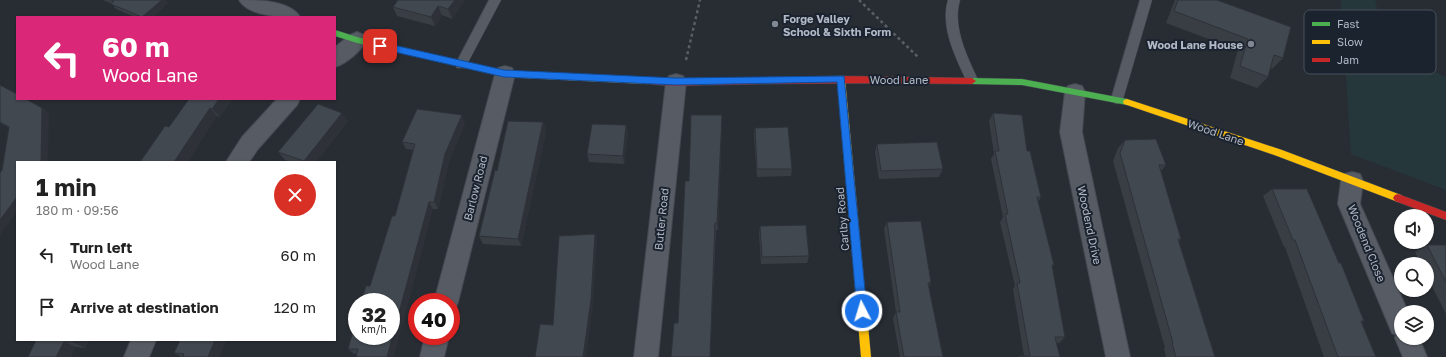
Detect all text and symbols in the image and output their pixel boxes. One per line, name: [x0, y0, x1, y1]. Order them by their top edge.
legend: [1304, 10, 1436, 74]
place label: Forge Valley School & Sixth Form: [783, 12, 892, 38]
text: Fast: [1337, 17, 1360, 30]
marker: Forge Valley School & Sixth Form: [770, 19, 780, 29]
pin: [363, 29, 397, 63]
text: 60 m: [102, 30, 169, 63]
icon: left: [36, 32, 88, 84]
icon: arrive: [369, 35, 391, 57]
text: Slow: [1337, 35, 1363, 48]
place label: Wood Lane House: [1147, 38, 1243, 51]
marker: Wood Lane House: [1246, 39, 1256, 49]
text: Jam: [1337, 53, 1359, 66]
text: Wood Lane: [102, 64, 198, 86]
street label: Wood Lane: [870, 73, 928, 86]
street label: Wood Lane: [1186, 116, 1246, 148]
street label: Barlow Road: [461, 154, 489, 222]
text: 1 min: [36, 172, 96, 201]
button: close: [274, 174, 316, 216]
street label: Woodend Drive: [1075, 185, 1105, 265]
street label: Butler Road: [651, 187, 671, 251]
street label: Carlby Road: [833, 187, 851, 251]
text: 180 m · 09:56: [36, 202, 119, 218]
street label: Woodend Close: [1346, 202, 1388, 284]
map controls: [1394, 209, 1434, 345]
button: sound: [1394, 209, 1434, 249]
text: Turn left: [70, 238, 132, 256]
icon: left: [36, 244, 58, 266]
text: 60 m: [281, 246, 316, 264]
text: Wood Lane: [70, 256, 139, 272]
button: search: [1394, 257, 1434, 297]
position arrow: [841, 290, 883, 332]
speed limit sign: 40: [408, 293, 460, 345]
icon: arrive: [36, 296, 58, 318]
text: Arrive at destination: [70, 298, 219, 316]
text: 120 m: [274, 298, 316, 316]
text: 32: [362, 302, 386, 326]
button: layers: [1394, 305, 1434, 345]
text: km/h: [361, 323, 387, 335]

